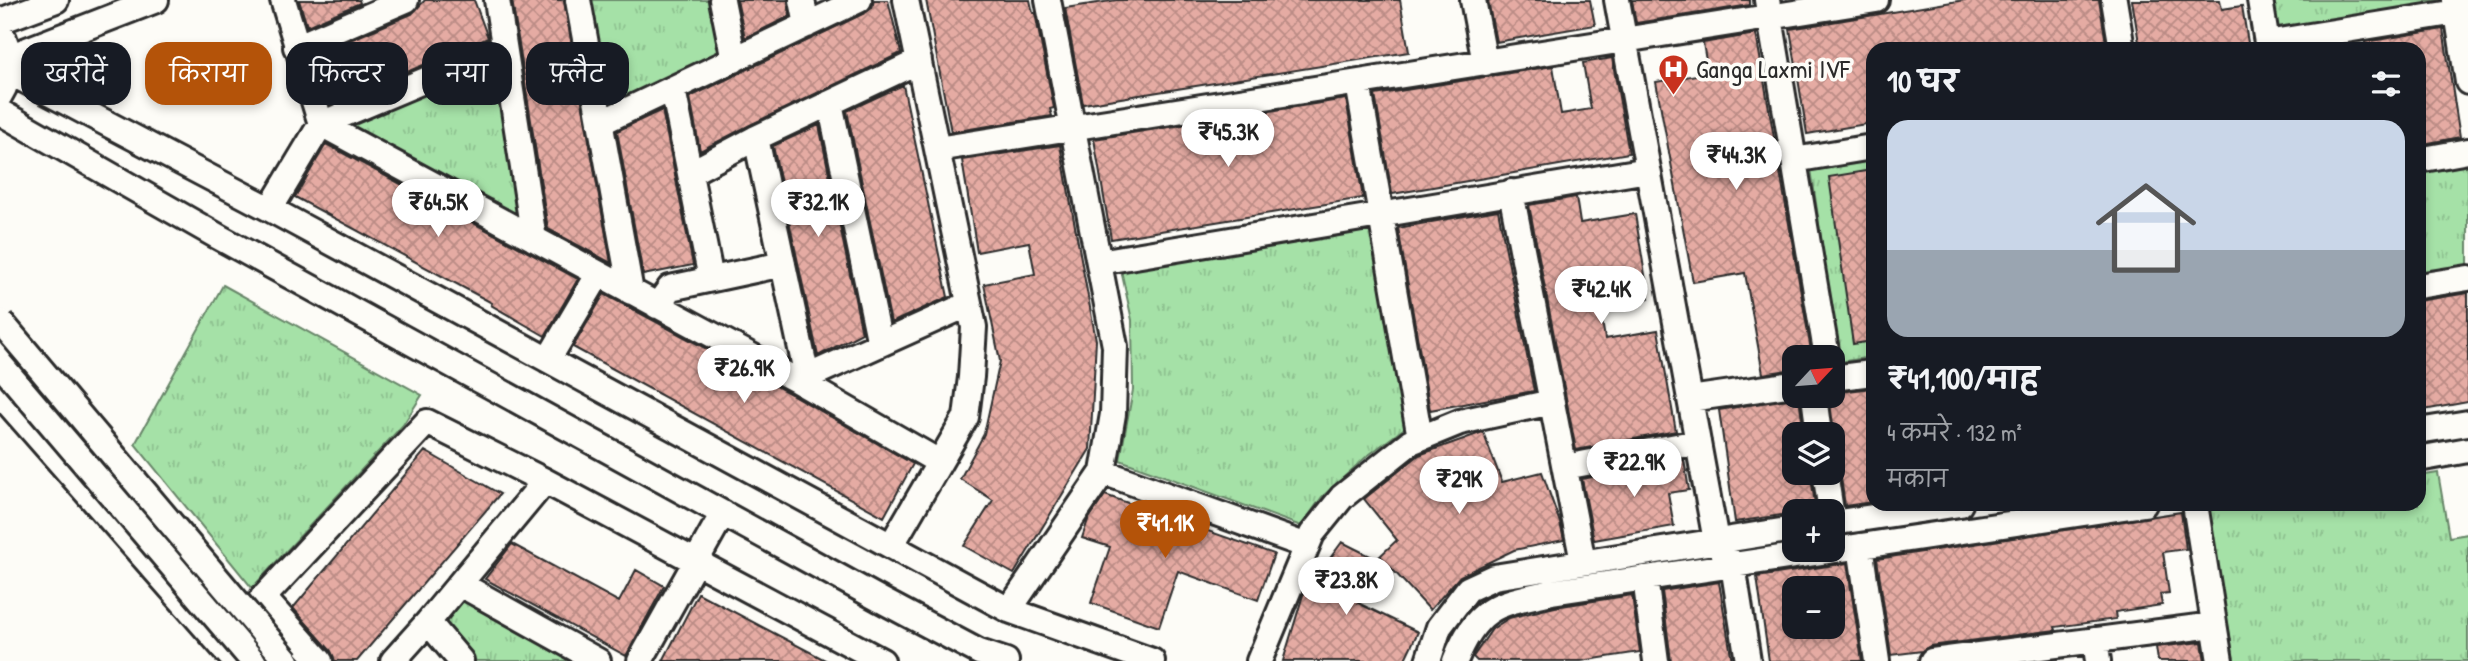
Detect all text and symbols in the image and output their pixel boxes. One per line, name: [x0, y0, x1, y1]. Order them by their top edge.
chip: खरीदें: [21, 42, 131, 105]
chip: किराया: [145, 42, 272, 105]
chip: फ़िल्टर: [286, 42, 408, 105]
chip: नया: [422, 42, 512, 105]
chip: फ़्लैट: [526, 42, 629, 105]
place label: Ganga Laxmi IVF: [1696, 51, 1851, 86]
hospital icon: Ganga Laxmi IVF: [1656, 52, 1690, 96]
text: 10 घर: [1887, 61, 1958, 101]
icon: filters: [2367, 65, 2405, 103]
pin: ₹45.3K: [1171, 110, 1285, 169]
text: ₹45.3K: [1197, 116, 1259, 147]
pin: ₹44.3K: [1679, 132, 1793, 192]
text: ₹44.3K: [1706, 139, 1766, 170]
icon: home: [2083, 165, 2209, 291]
pin: ₹64.5K: [381, 180, 495, 239]
pin: ₹32.1K: [761, 180, 875, 239]
text: ₹64.5K: [408, 186, 468, 217]
text: ₹32.1K: [787, 186, 849, 217]
pin: ₹42.4K: [1544, 266, 1658, 326]
text: ₹42.4K: [1571, 273, 1631, 304]
north arrow: [1782, 345, 1844, 408]
map controls: [1782, 345, 1845, 639]
pin: ₹26.9K: [687, 346, 801, 405]
text: ₹26.9K: [713, 352, 775, 383]
text: ₹41,100/माह: [1887, 358, 2039, 398]
text: 4 कमरे · 132 m²: [1887, 417, 2022, 448]
button: layers: [1782, 422, 1845, 485]
pin: ₹22.9K: [1577, 440, 1691, 499]
text: ₹22.9K: [1603, 446, 1665, 477]
pin: ₹29K: [1418, 456, 1500, 516]
text: ₹29K: [1435, 463, 1483, 494]
text: मकान: [1887, 463, 1948, 494]
button: +: [1782, 499, 1845, 562]
pin: ₹41.1K: [1108, 500, 1222, 560]
text: ₹41.1K: [1136, 507, 1194, 538]
pin: ₹23.8K: [1289, 558, 1403, 617]
text: ₹23.8K: [1314, 564, 1378, 595]
button: −: [1782, 576, 1845, 639]

